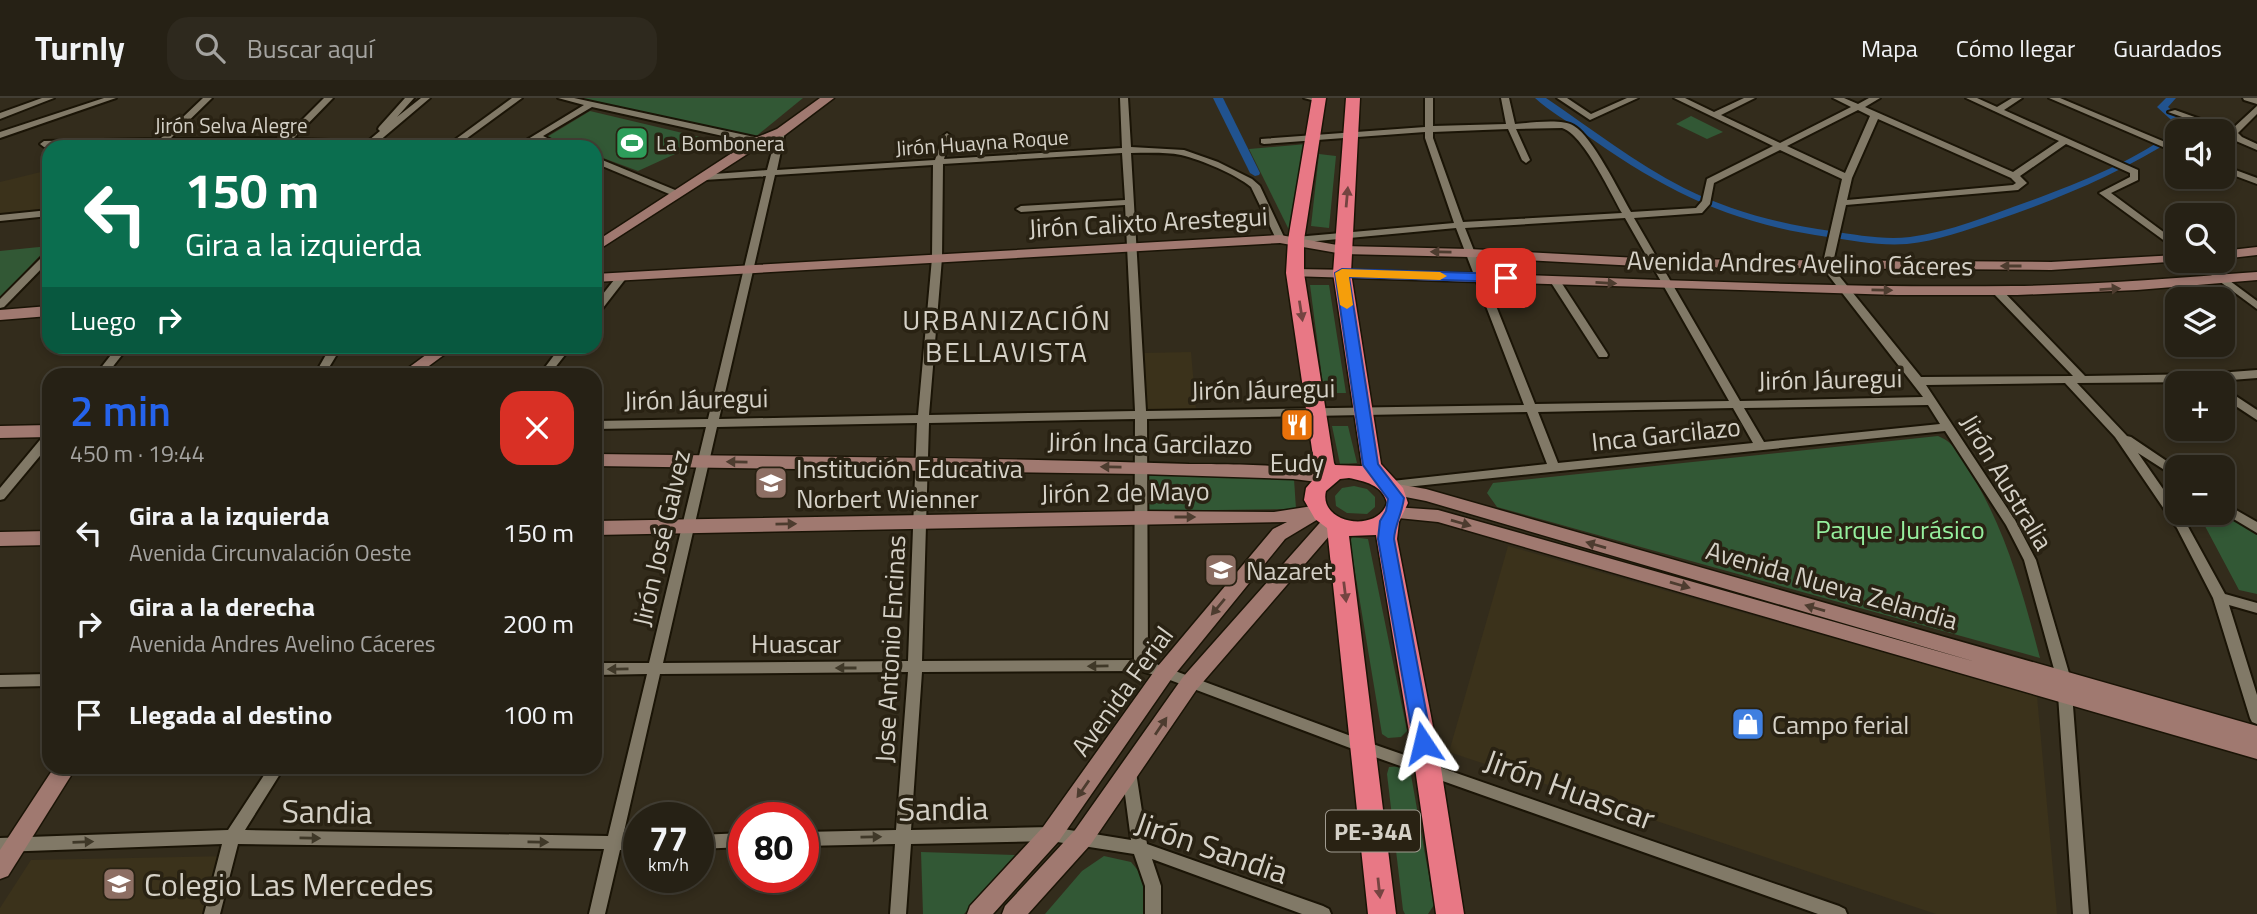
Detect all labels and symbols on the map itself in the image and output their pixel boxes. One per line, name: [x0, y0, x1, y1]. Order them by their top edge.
street label: Jirón Selva Alegre: [154, 109, 308, 141]
street label: Jirón Huayna Roque: [894, 120, 1070, 164]
sports icon: La Bombonera: [613, 124, 651, 162]
place label: La Bombonera: [656, 127, 785, 159]
one-way arrow: [1342, 186, 1353, 208]
street label: Jirón Calixto Arestegui: [1028, 196, 1268, 248]
street label: Avenida Andres Avelino Cáceres: [1626, 240, 1974, 286]
one-way arrow: [1430, 246, 1452, 258]
pin: [1476, 248, 1536, 308]
one-way arrow: [2000, 260, 2022, 272]
one-way arrow: [1595, 278, 1617, 289]
one-way arrow: [2099, 283, 2121, 294]
one-way arrow: [1871, 284, 1893, 296]
district label: URBANIZACIÓN BELLAVISTA: [902, 298, 1112, 373]
one-way arrow: [1296, 300, 1307, 322]
street label: Jirón Jáuregui: [1757, 358, 1903, 400]
street label: Jirón Jáuregui: [1190, 368, 1336, 410]
street label: Jirón Jáuregui: [623, 378, 769, 420]
restaurant icon: Eudy: [1278, 406, 1316, 444]
street label: Inca Garcilazo: [1589, 407, 1743, 461]
street label: Jirón Australia: [1951, 407, 2063, 557]
street label: Jirón Inca Garcilazo: [1047, 422, 1253, 464]
place label: Eudy: [1270, 443, 1324, 482]
street label: Jirón José Galvez: [622, 446, 700, 630]
place label: Institución Educativa Norbert Wienner: [796, 449, 1023, 518]
one-way arrow: [725, 456, 747, 468]
one-way arrow: [1100, 461, 1122, 473]
school or university icon: Institución Educativa Norbert Wienner: [752, 464, 790, 502]
street label: Jirón 2 de Mayo: [1040, 471, 1210, 513]
park label: Parque Jurásico: [1815, 510, 1985, 549]
one-way arrow: [1174, 511, 1196, 523]
one-way arrow: [775, 518, 797, 530]
one-way arrow: [1451, 518, 1473, 529]
street label: Avenida Nueva Zelandia: [1702, 530, 1962, 640]
street label: Jose Antonio Encinas: [865, 534, 915, 764]
one-way arrow: [1585, 539, 1606, 549]
school or university icon: Nazaret: [1202, 551, 1240, 589]
place label: Nazaret: [1246, 551, 1332, 590]
one-way arrow: [1339, 581, 1350, 603]
one-way arrow: [1670, 581, 1691, 591]
one-way arrow: [1211, 598, 1226, 616]
one-way arrow: [1804, 602, 1825, 612]
street label: Avenida Ferial: [1061, 618, 1183, 764]
street label: Huascar: [751, 624, 841, 663]
one-way arrow: [1086, 660, 1108, 671]
one-way arrow: [834, 662, 856, 674]
one-way arrow: [607, 663, 629, 675]
shop icon: Campo ferial: [1729, 705, 1767, 743]
place label: Campo ferial: [1772, 705, 1909, 744]
position arrow: [1386, 706, 1460, 780]
one-way arrow: [1154, 717, 1168, 735]
street label: Jirón Huascar: [1478, 736, 1662, 842]
one-way arrow: [1076, 780, 1090, 798]
street label: Sandia: [897, 783, 989, 833]
street label: Sandia: [281, 786, 373, 836]
street label: Jirón Sandia: [1129, 798, 1295, 896]
speed limit sign: 80: [728, 802, 819, 893]
road number: PE-34A: [1326, 810, 1420, 852]
one-way arrow: [861, 831, 883, 843]
one-way arrow: [300, 833, 322, 844]
one-way arrow: [72, 837, 94, 848]
one-way arrow: [527, 837, 549, 848]
place label: Colegio Las Mercedes: [144, 860, 434, 908]
school or university icon: Colegio Las Mercedes: [100, 865, 138, 903]
one-way arrow: [1374, 877, 1385, 899]

